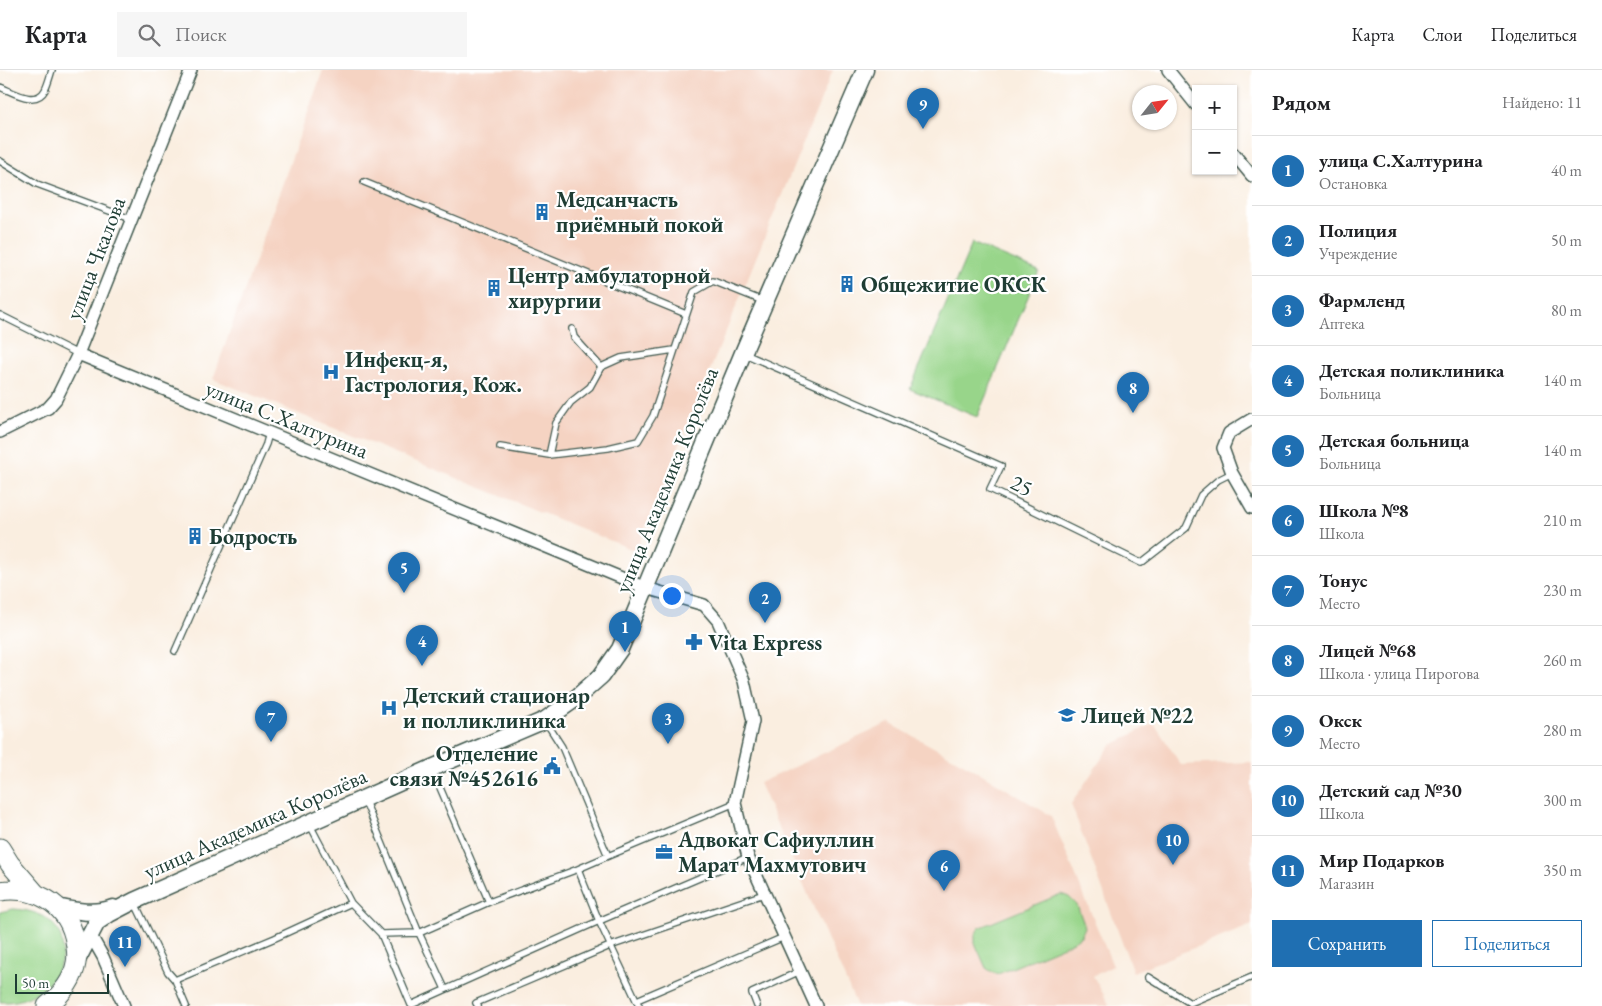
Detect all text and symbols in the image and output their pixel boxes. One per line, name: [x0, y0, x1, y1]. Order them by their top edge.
search box: [117, 12, 467, 57]
text: Карта: [25, 19, 87, 50]
icon: search: [135, 21, 163, 49]
text: Поиск: [175, 22, 227, 47]
text: Карта: [1352, 23, 1395, 46]
text: Слои: [1423, 23, 1462, 46]
text: Поделиться: [1490, 23, 1577, 46]
north arrow: [1132, 85, 1177, 130]
map controls: [1192, 85, 1237, 175]
button: +: [1192, 85, 1237, 130]
pin: 9: [907, 88, 939, 129]
text: Рядом: [1272, 89, 1331, 116]
text: Найдено: 11: [1502, 92, 1582, 113]
button: −: [1192, 130, 1237, 175]
text: улица С.Халтурина: [1319, 148, 1483, 173]
text: 1: [1284, 160, 1292, 181]
text: 40 m: [1551, 160, 1582, 181]
text: Остановка: [1319, 173, 1388, 194]
place label: Медсанчасть приёмный покой: [556, 185, 724, 239]
street label: улица Чкалова: [59, 192, 132, 324]
building icon: Медсанчасть приёмный покой: [532, 202, 552, 222]
text: Полиция: [1319, 218, 1397, 243]
text: 2: [1284, 230, 1292, 251]
text: 50 m: [1551, 230, 1582, 251]
text: Учреждение: [1319, 243, 1397, 264]
place label: Центр амбулаторной хирургии: [508, 261, 711, 315]
place label: Общежитие ОКСК: [861, 270, 1047, 299]
building icon: Общежитие ОКСК: [837, 274, 857, 294]
building icon: Центр амбулаторной хирургии: [484, 278, 504, 298]
text: Фармленд: [1319, 288, 1405, 313]
text: 3: [1284, 300, 1292, 321]
text: 80 m: [1551, 300, 1582, 321]
text: Аптека: [1319, 313, 1365, 334]
place label: Инфекц-я, Гастрология, Кож.: [345, 345, 522, 399]
text: Детская поликлиника: [1319, 358, 1504, 383]
hospital icon: Инфекц-я, Гастрология, Кож.: [321, 362, 341, 382]
street label: улица Академика Королёва: [608, 363, 725, 597]
text: 4: [1284, 370, 1292, 391]
text: 140 m: [1543, 370, 1582, 391]
pin: 8: [1117, 372, 1149, 413]
street label: улица С.Халтурина: [201, 374, 373, 465]
text: Больница: [1319, 383, 1381, 404]
text: Детская больница: [1319, 428, 1469, 453]
text: 5: [1284, 440, 1292, 461]
text: 140 m: [1543, 440, 1582, 461]
text: Больница: [1319, 453, 1381, 474]
street label: 25: [1006, 468, 1038, 503]
text: Школа №8: [1319, 498, 1409, 523]
text: 6: [1284, 510, 1292, 531]
text: 210 m: [1543, 510, 1582, 531]
place label: Бодрость: [209, 522, 297, 551]
text: Школа: [1319, 523, 1364, 544]
building icon: Бодрость: [185, 526, 205, 546]
pin: 5: [388, 552, 420, 593]
text: Тонус: [1319, 568, 1368, 593]
text: 7: [1284, 580, 1292, 601]
text: 230 m: [1543, 580, 1582, 601]
pin: 2: [749, 582, 781, 623]
your location: [659, 583, 685, 609]
text: Место: [1319, 593, 1360, 614]
pin: 1: [609, 611, 641, 652]
pin: 4: [406, 625, 438, 666]
place label: Vita Express: [708, 628, 822, 657]
pharmacy icon: Vita Express: [684, 632, 704, 652]
text: Лицей №68: [1319, 638, 1416, 663]
text: 8: [1284, 650, 1292, 671]
text: 260 m: [1543, 650, 1582, 671]
text: Школа · улица Пирогова: [1319, 663, 1479, 684]
place label: Детский стационар и полликлиника: [403, 681, 590, 735]
hospital icon: Детский стационар и полликлиника: [379, 698, 399, 718]
pin: 7: [255, 701, 287, 742]
place label: Лицей №22: [1081, 701, 1194, 730]
pin: 3: [652, 703, 684, 744]
school or university icon: Лицей №22: [1057, 705, 1077, 725]
text: Окск: [1319, 708, 1362, 733]
text: 9: [1284, 720, 1292, 741]
text: 280 m: [1543, 720, 1582, 741]
text: Место: [1319, 733, 1360, 754]
place label: Отделение связи №452616: [390, 739, 538, 793]
public building icon: Отделение связи №452616: [542, 756, 562, 776]
street label: улица Академика Королёва: [139, 761, 372, 886]
text: Детский сад №30: [1319, 778, 1462, 803]
text: 10: [1280, 790, 1296, 811]
text: 300 m: [1543, 790, 1582, 811]
text: Школа: [1319, 803, 1364, 824]
pin: 10: [1157, 824, 1189, 865]
place label: Адвокат Сафиуллин Марат Махмутович: [677, 825, 875, 879]
office icon: Адвокат Сафиуллин Марат Махмутович: [654, 842, 674, 862]
text: Мир Подарков: [1319, 848, 1444, 873]
pin: 6: [928, 850, 960, 891]
text: 11: [1280, 860, 1296, 881]
text: 350 m: [1543, 860, 1582, 881]
text: Магазин: [1319, 873, 1374, 894]
button: Сохранить: [1272, 920, 1422, 967]
button: Поделиться: [1432, 920, 1582, 967]
pin: 11: [109, 926, 141, 967]
scale bar: [15, 971, 109, 994]
text: 50 m: [22, 974, 49, 992]

